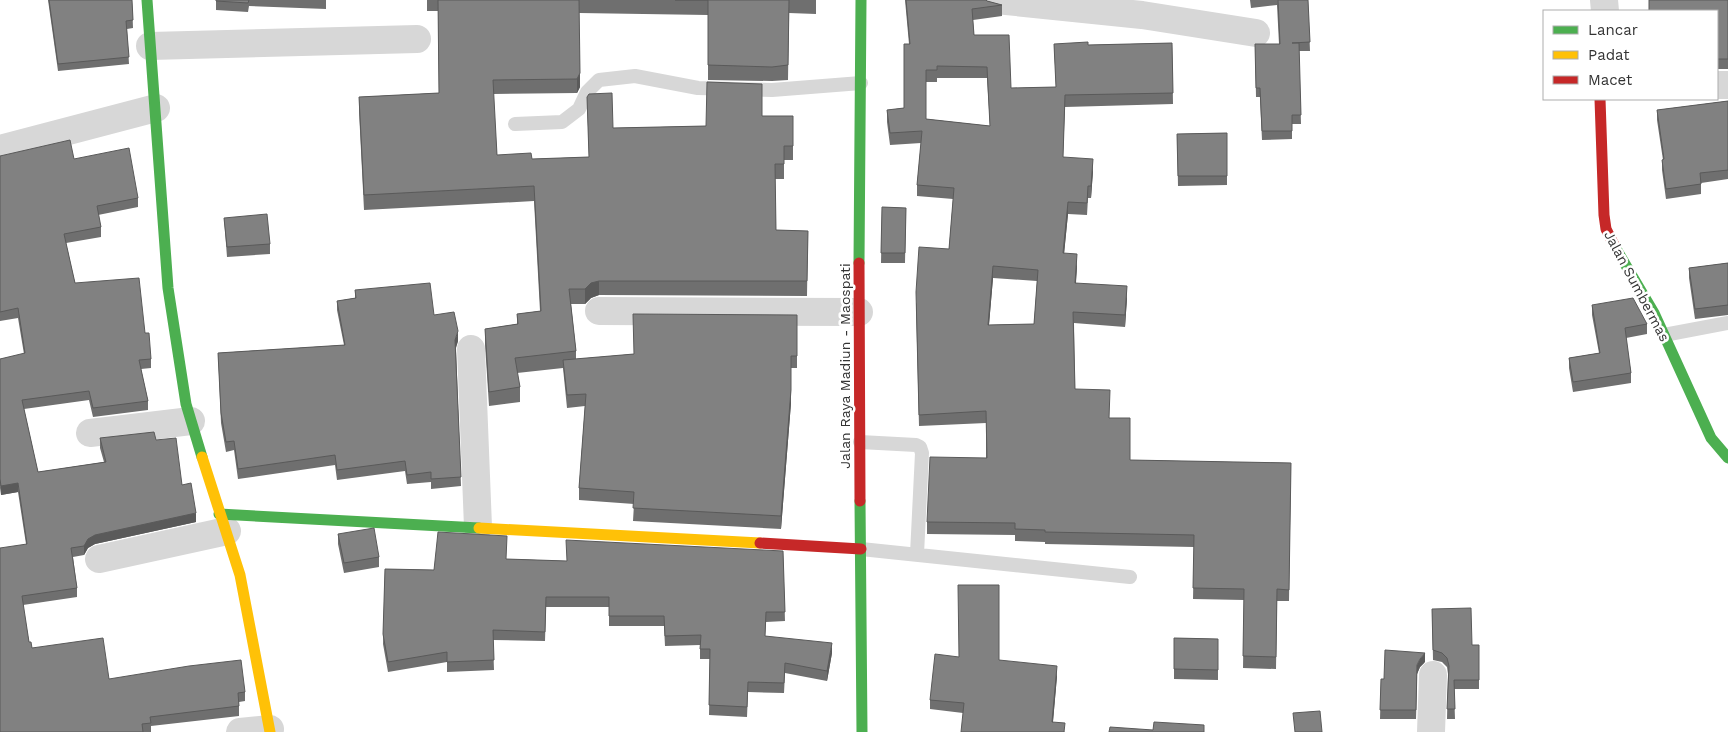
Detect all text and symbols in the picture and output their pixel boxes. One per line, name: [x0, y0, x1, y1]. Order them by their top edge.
legend: [1543, 10, 1718, 100]
text: Lancar: [1588, 21, 1638, 39]
text: Padat: [1588, 46, 1630, 64]
text: Macet: [1588, 71, 1633, 89]
street label: Jalan Sumbermas: [1601, 228, 1673, 344]
street label: Jalan Raya Madiun - Maospati: [837, 263, 853, 469]

